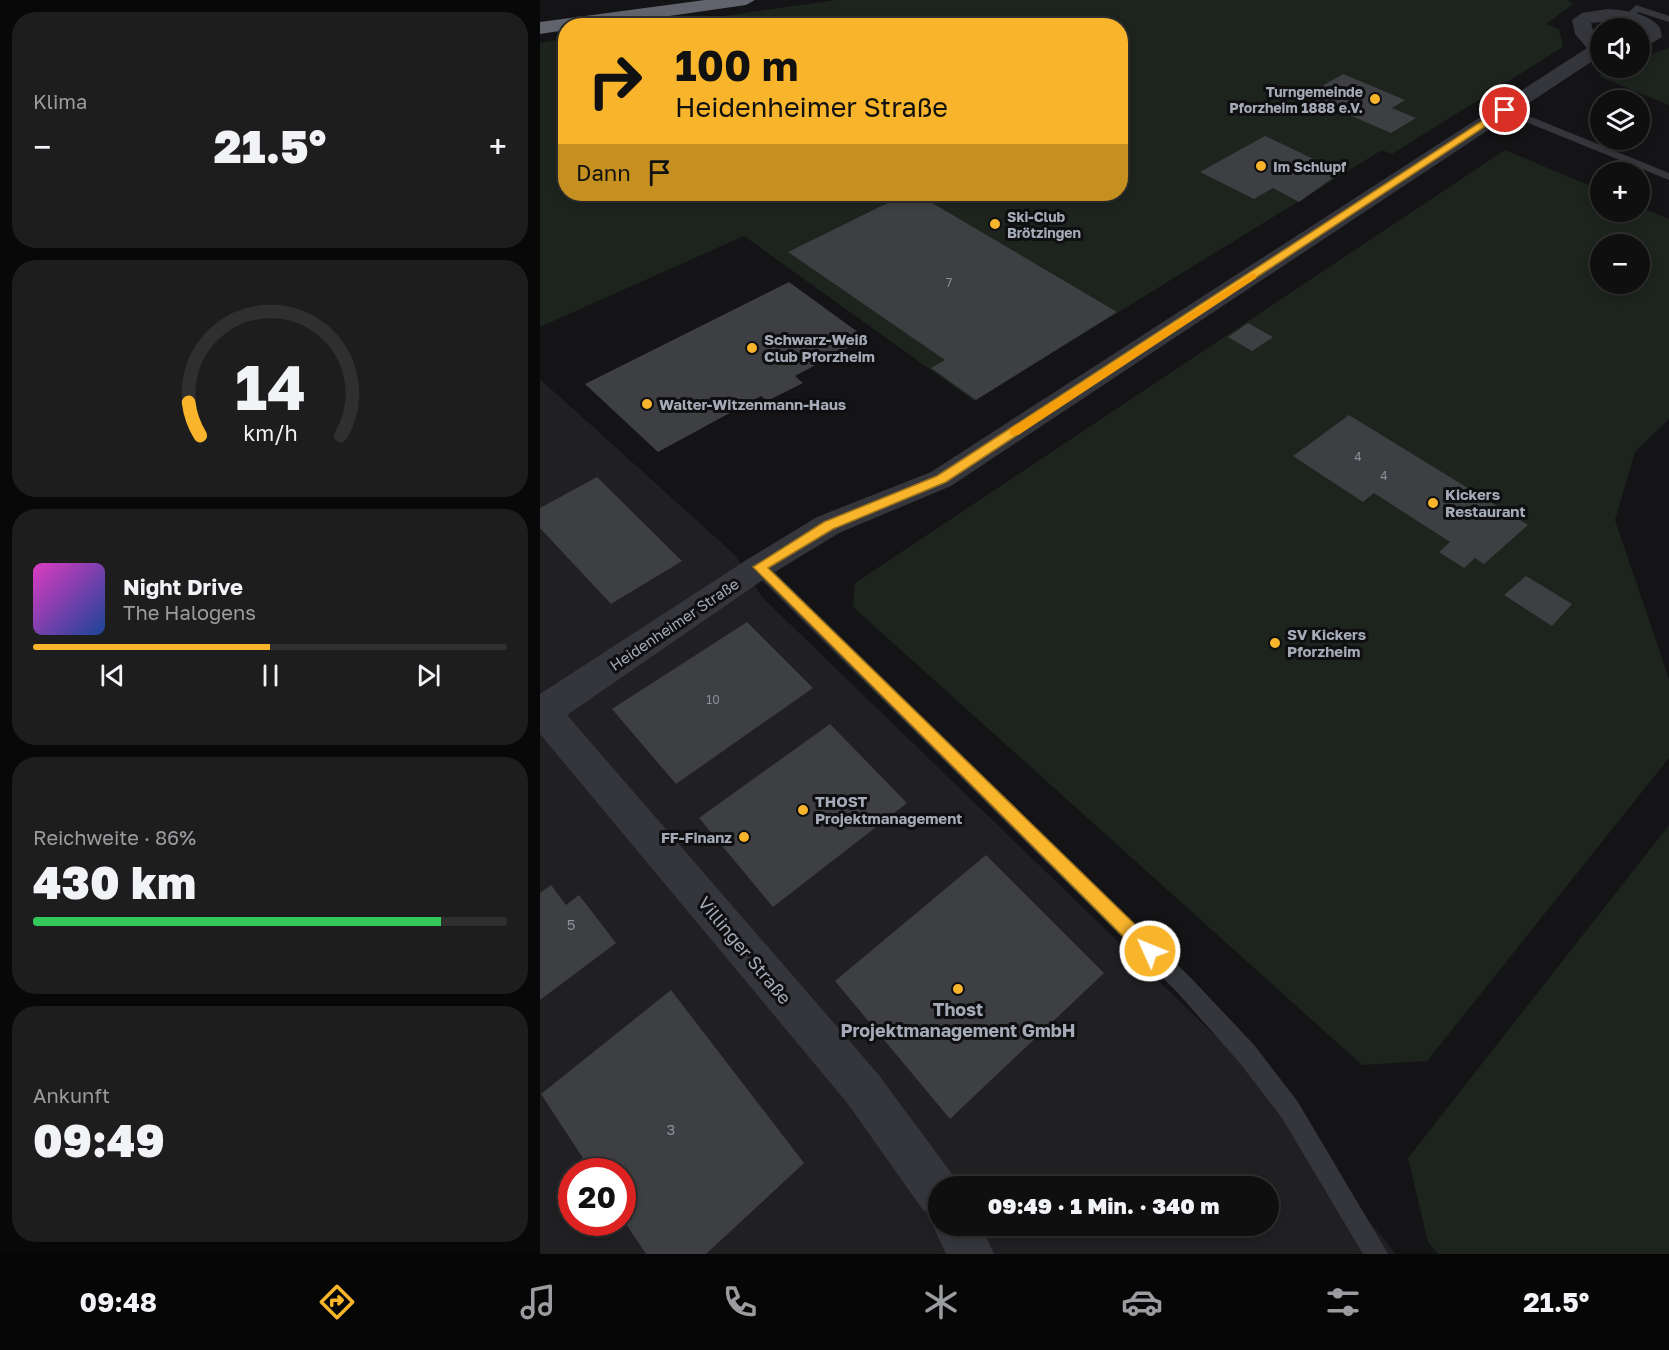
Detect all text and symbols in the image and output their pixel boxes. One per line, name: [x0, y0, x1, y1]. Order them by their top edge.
map controls: [1590, 18, 1650, 294]
button: sound: [1590, 18, 1650, 78]
text: 100 m: [675, 40, 798, 90]
icon: right: [576, 42, 654, 120]
place label: Turngemeinde Pforzheim 1888 e.V.: [1229, 83, 1363, 116]
pin: [1479, 84, 1530, 135]
text: Klima: [33, 89, 87, 113]
button: layers: [1590, 90, 1650, 150]
text: Heidenheimer Straße: [675, 91, 948, 123]
marker: Turngemeinde Pforzheim 1888 e.V.: [1368, 92, 1382, 106]
icon: arrive: [1488, 93, 1521, 126]
text: 21.5°: [214, 119, 326, 173]
text: −: [33, 127, 51, 166]
text: +: [489, 127, 507, 166]
icon: arrive: [643, 156, 676, 189]
place label: Im Schlupf: [1273, 158, 1347, 175]
text: Dann: [576, 159, 631, 186]
marker: Im Schlupf: [1254, 159, 1268, 173]
button: +: [1590, 162, 1650, 222]
place label: Ski-Club Brötzingen: [1007, 208, 1081, 241]
marker: Ski-Club Brötzingen: [988, 217, 1002, 231]
button: −: [1590, 234, 1650, 294]
house number: 7: [946, 275, 952, 290]
place label: Schwarz-Weiß Club Pforzheim: [764, 330, 875, 365]
marker: Schwarz-Weiß Club Pforzheim: [745, 341, 759, 355]
text: 14: [234, 349, 306, 424]
place label: Walter-Witzenmann-Haus: [659, 395, 846, 413]
marker: Walter-Witzenmann-Haus: [640, 397, 654, 411]
text: km/h: [243, 420, 297, 446]
house number: 4: [1354, 449, 1362, 464]
house number: 4: [1380, 468, 1388, 483]
place label: Kickers Restaurant: [1445, 485, 1525, 520]
marker: Kickers Restaurant: [1426, 496, 1440, 510]
text: Night Drive: [123, 573, 243, 600]
street label: Heidenheimer Straße: [606, 574, 742, 674]
text: The Halogens: [123, 600, 256, 624]
place label: SV Kickers Pforzheim: [1287, 625, 1366, 660]
marker: SV Kickers Pforzheim: [1268, 636, 1282, 650]
icon: previous: [96, 659, 129, 692]
icon: pause: [254, 659, 287, 692]
icon: next: [412, 659, 445, 692]
house number: 10: [706, 692, 720, 707]
place label: THOST Projektmanagement: [815, 792, 962, 827]
marker: THOST Projektmanagement: [796, 803, 810, 817]
text: Reichweite · 86%: [33, 825, 196, 849]
place label: FF-Finanz: [661, 828, 732, 846]
marker: FF-Finanz: [737, 830, 751, 844]
text: 430 km: [33, 855, 196, 909]
street label: Villinger Straße: [694, 892, 796, 1008]
house number: 5: [567, 915, 575, 933]
position arrow: [1118, 919, 1182, 983]
marker: Thost Projektmanagement GmbH: [951, 982, 965, 996]
place label: Thost Projektmanagement GmbH: [841, 998, 1075, 1041]
text: Ankunft: [33, 1083, 110, 1107]
text: 09:49: [33, 1113, 165, 1167]
house number: 3: [667, 1120, 675, 1138]
speed limit sign: 20: [558, 1158, 636, 1236]
text: 09:49 · 1 Min. · 340 m: [988, 1192, 1219, 1219]
icon: directions: [316, 1281, 358, 1323]
icon: music: [517, 1281, 559, 1323]
icon: phone: [719, 1281, 761, 1323]
icon: climate: [920, 1281, 962, 1323]
icon: car: [1121, 1281, 1163, 1323]
icon: filters: [1322, 1281, 1364, 1323]
text: 09:48: [80, 1286, 157, 1318]
text: 21.5°: [1523, 1286, 1589, 1318]

